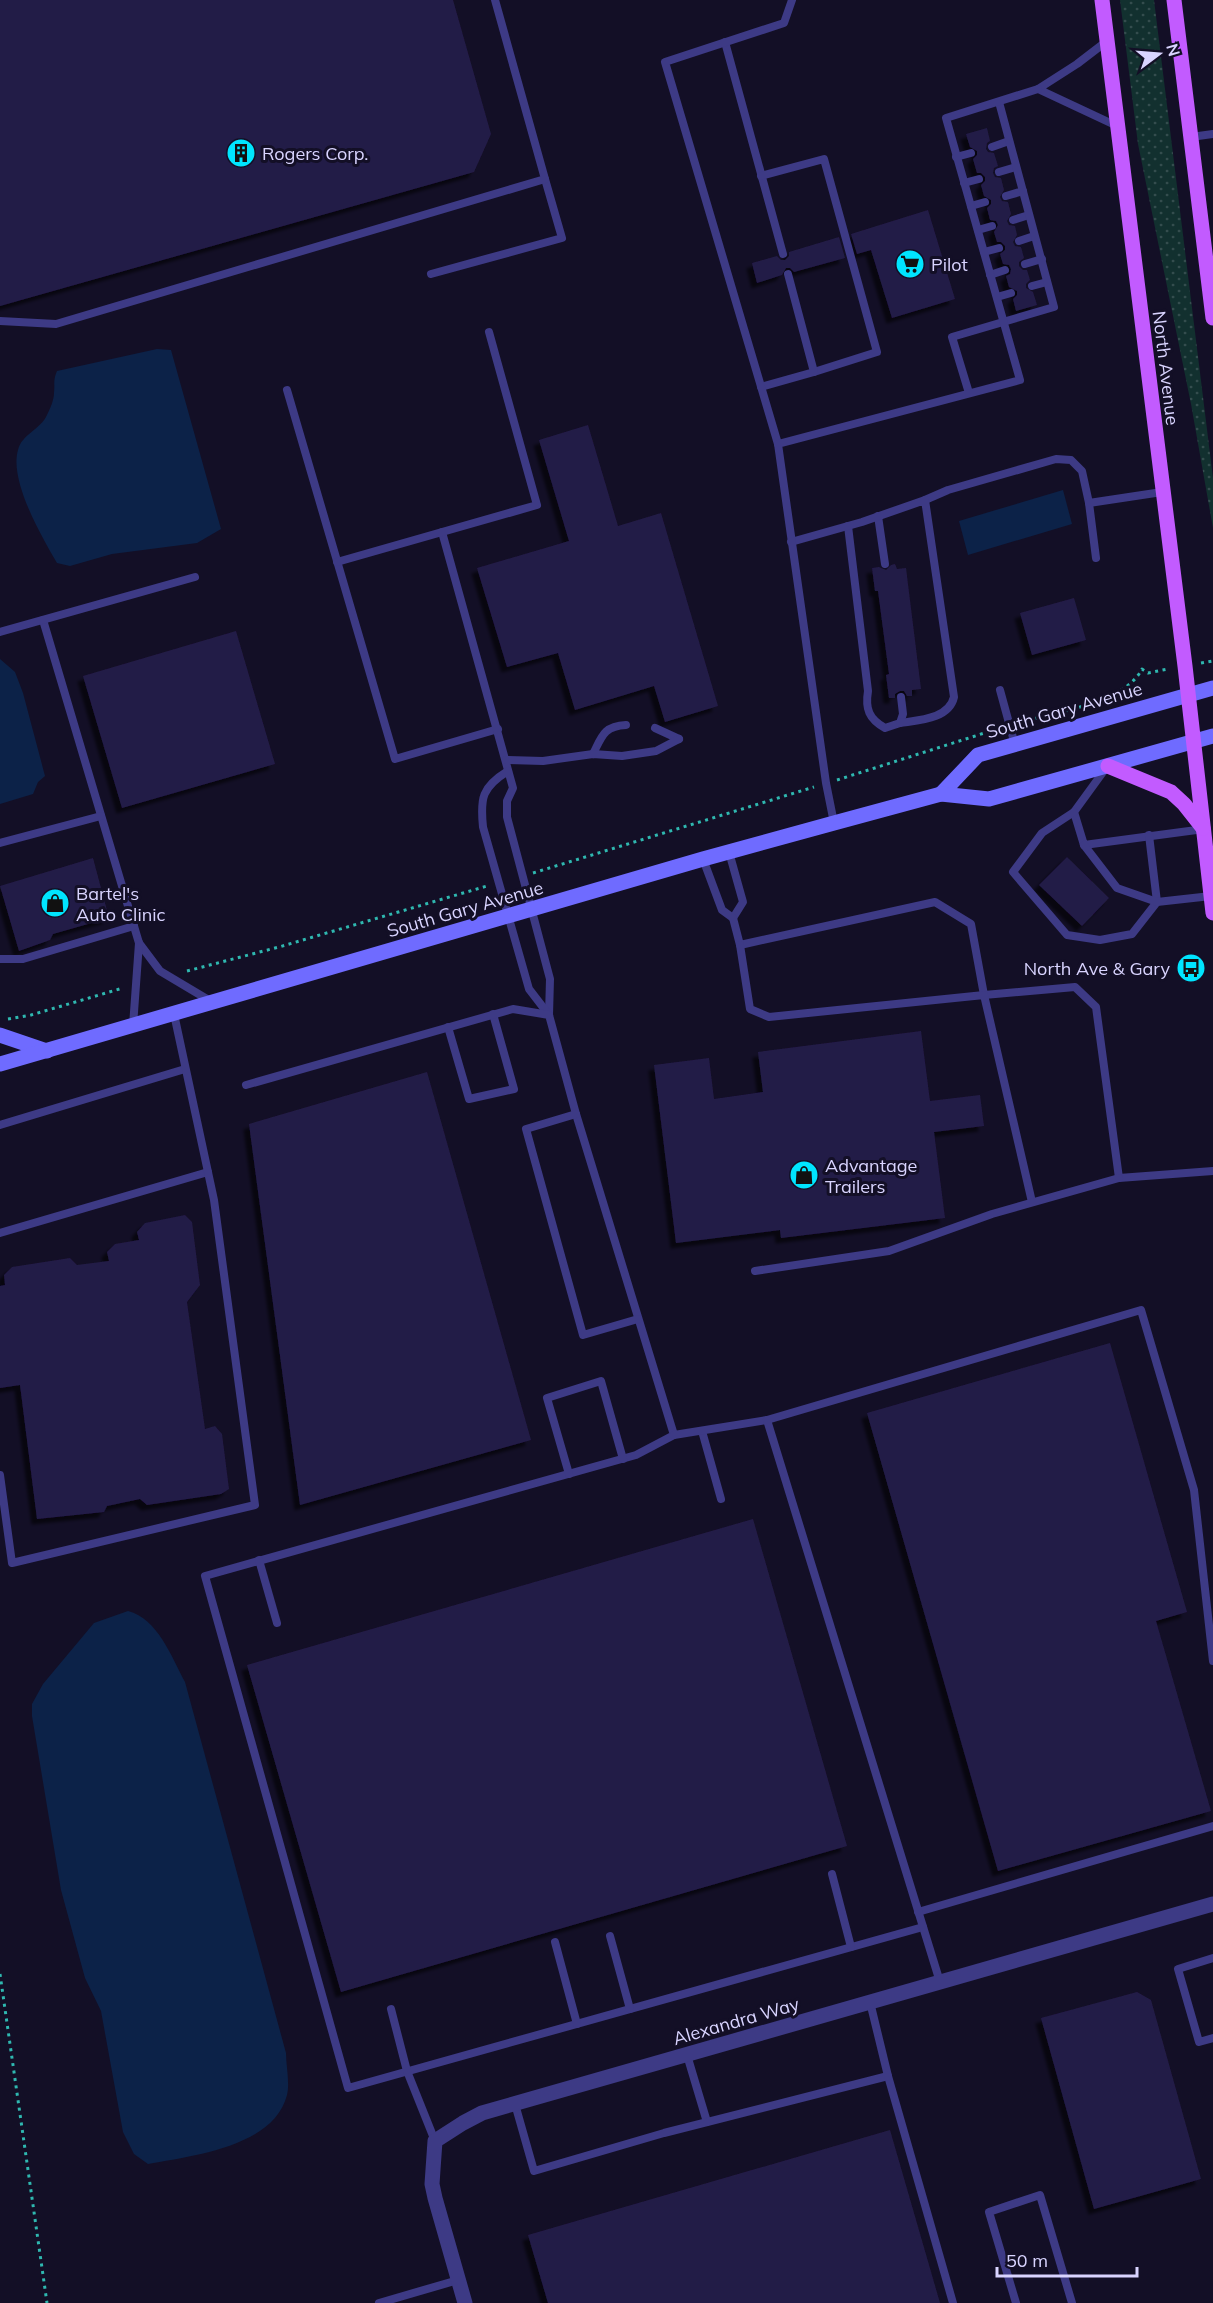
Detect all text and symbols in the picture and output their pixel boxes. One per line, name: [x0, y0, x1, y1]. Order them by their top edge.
north arrow: [1129, 24, 1189, 84]
text: N: [1162, 41, 1185, 58]
building icon: Rogers Corp.: [225, 137, 257, 169]
place label: Rogers Corp.: [262, 142, 368, 165]
supermarket icon: Pilot: [894, 248, 926, 280]
place label: Pilot: [931, 253, 968, 276]
street label: North Avenue: [1148, 310, 1184, 426]
street label: South Gary Avenue: [983, 677, 1145, 743]
street label: South Gary Avenue: [384, 876, 546, 942]
place label: Bartel's Auto Clinic: [76, 882, 166, 926]
shop icon: Bartel's Auto Clinic: [39, 887, 71, 919]
bus stop icon: North Ave & Gary: [1175, 952, 1207, 984]
place label: North Ave & Gary: [1024, 957, 1170, 980]
place label: Advantage Trailers: [825, 1154, 917, 1198]
shop icon: Advantage Trailers: [788, 1159, 820, 1191]
street label: Alexandra Way: [670, 1992, 802, 2050]
scale bar: [997, 2240, 1136, 2278]
text: 50 m: [1006, 2249, 1048, 2272]

